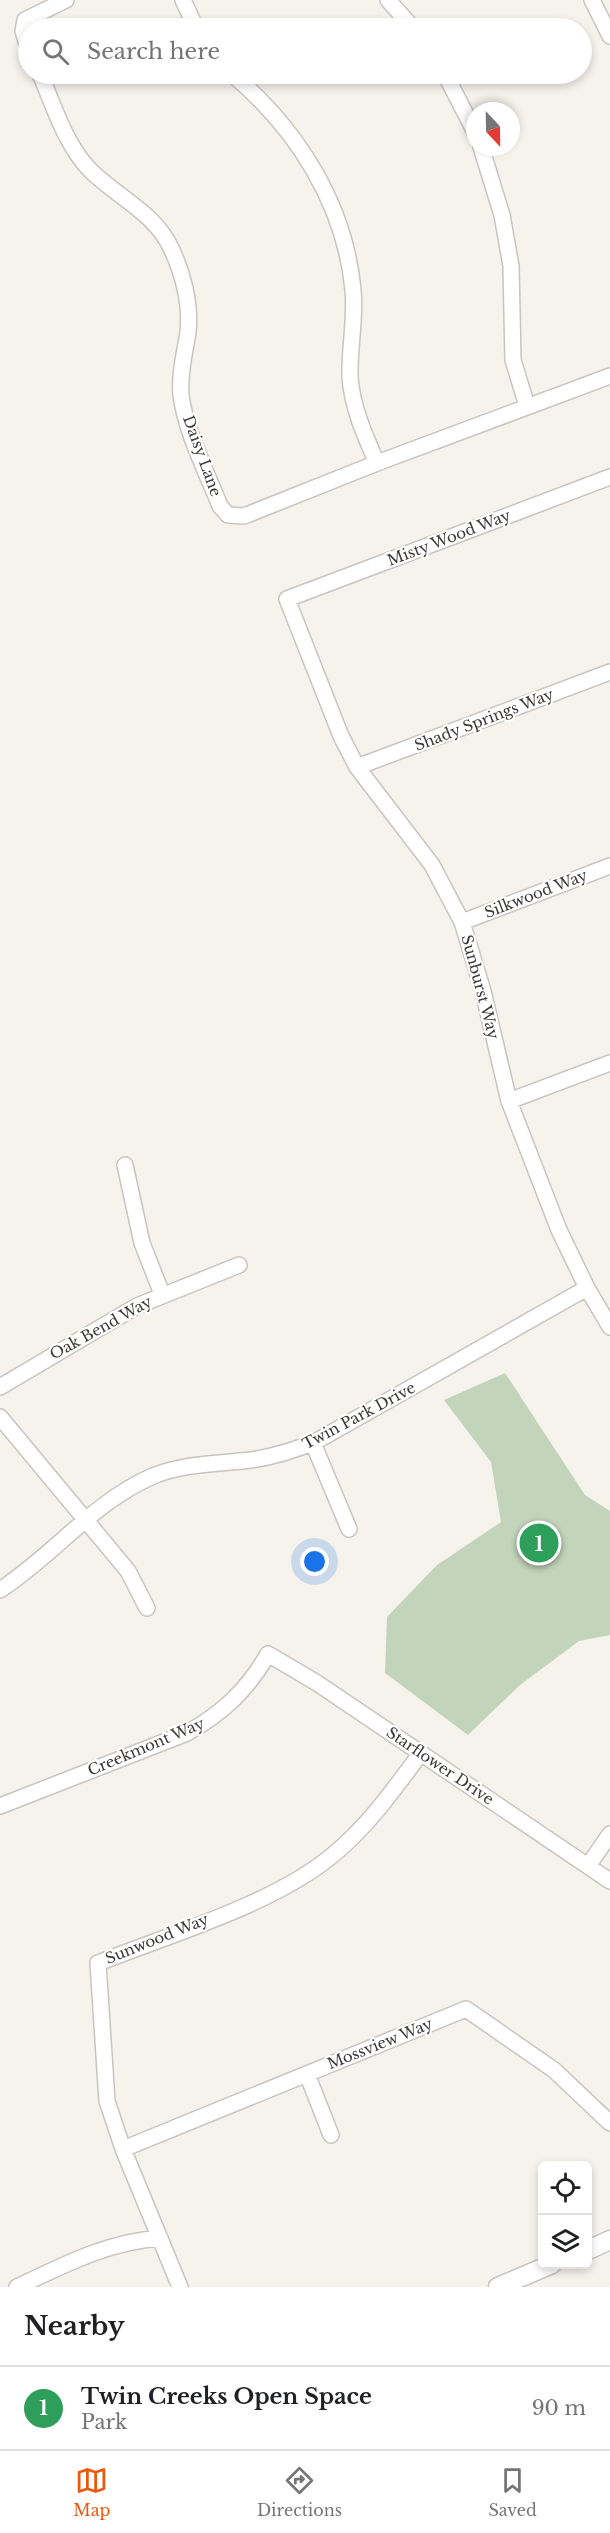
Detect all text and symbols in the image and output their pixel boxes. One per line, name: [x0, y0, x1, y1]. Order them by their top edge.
search box: [18, 18, 592, 84]
icon: search: [39, 35, 72, 68]
text: Search here: [87, 38, 220, 65]
north arrow: [466, 102, 520, 156]
street label: Daisy Lane: [179, 413, 226, 499]
street label: Misty Wood Way: [384, 505, 514, 570]
street label: Shady Springs Way: [412, 684, 556, 755]
street label: Silkwood Way: [482, 865, 590, 922]
street label: Sunburst Way: [457, 933, 504, 1041]
street label: Oak Bend Way: [46, 1291, 156, 1363]
street label: Twin Park Drive: [299, 1378, 419, 1453]
pin: 1: [520, 1520, 558, 1566]
your location: [300, 1547, 329, 1576]
street label: Creekmont Way: [85, 1713, 207, 1780]
street label: Starflower Drive: [383, 1723, 498, 1809]
street label: Sunwood Way: [102, 1909, 212, 1968]
street label: Mossview Way: [324, 2014, 436, 2073]
map controls: [538, 2161, 592, 2269]
button: locate: [538, 2161, 592, 2215]
button: layers: [538, 2215, 592, 2269]
text: Nearby: [24, 2310, 125, 2342]
text: Twin Creeks Open Space: [81, 2383, 372, 2410]
text: 1: [39, 2396, 48, 2420]
text: 90 m: [532, 2396, 586, 2420]
text: Park: [81, 2410, 127, 2434]
tab: Map: [73, 2464, 110, 2520]
tab: Directions: [257, 2464, 342, 2520]
tab: Saved: [488, 2464, 537, 2520]

